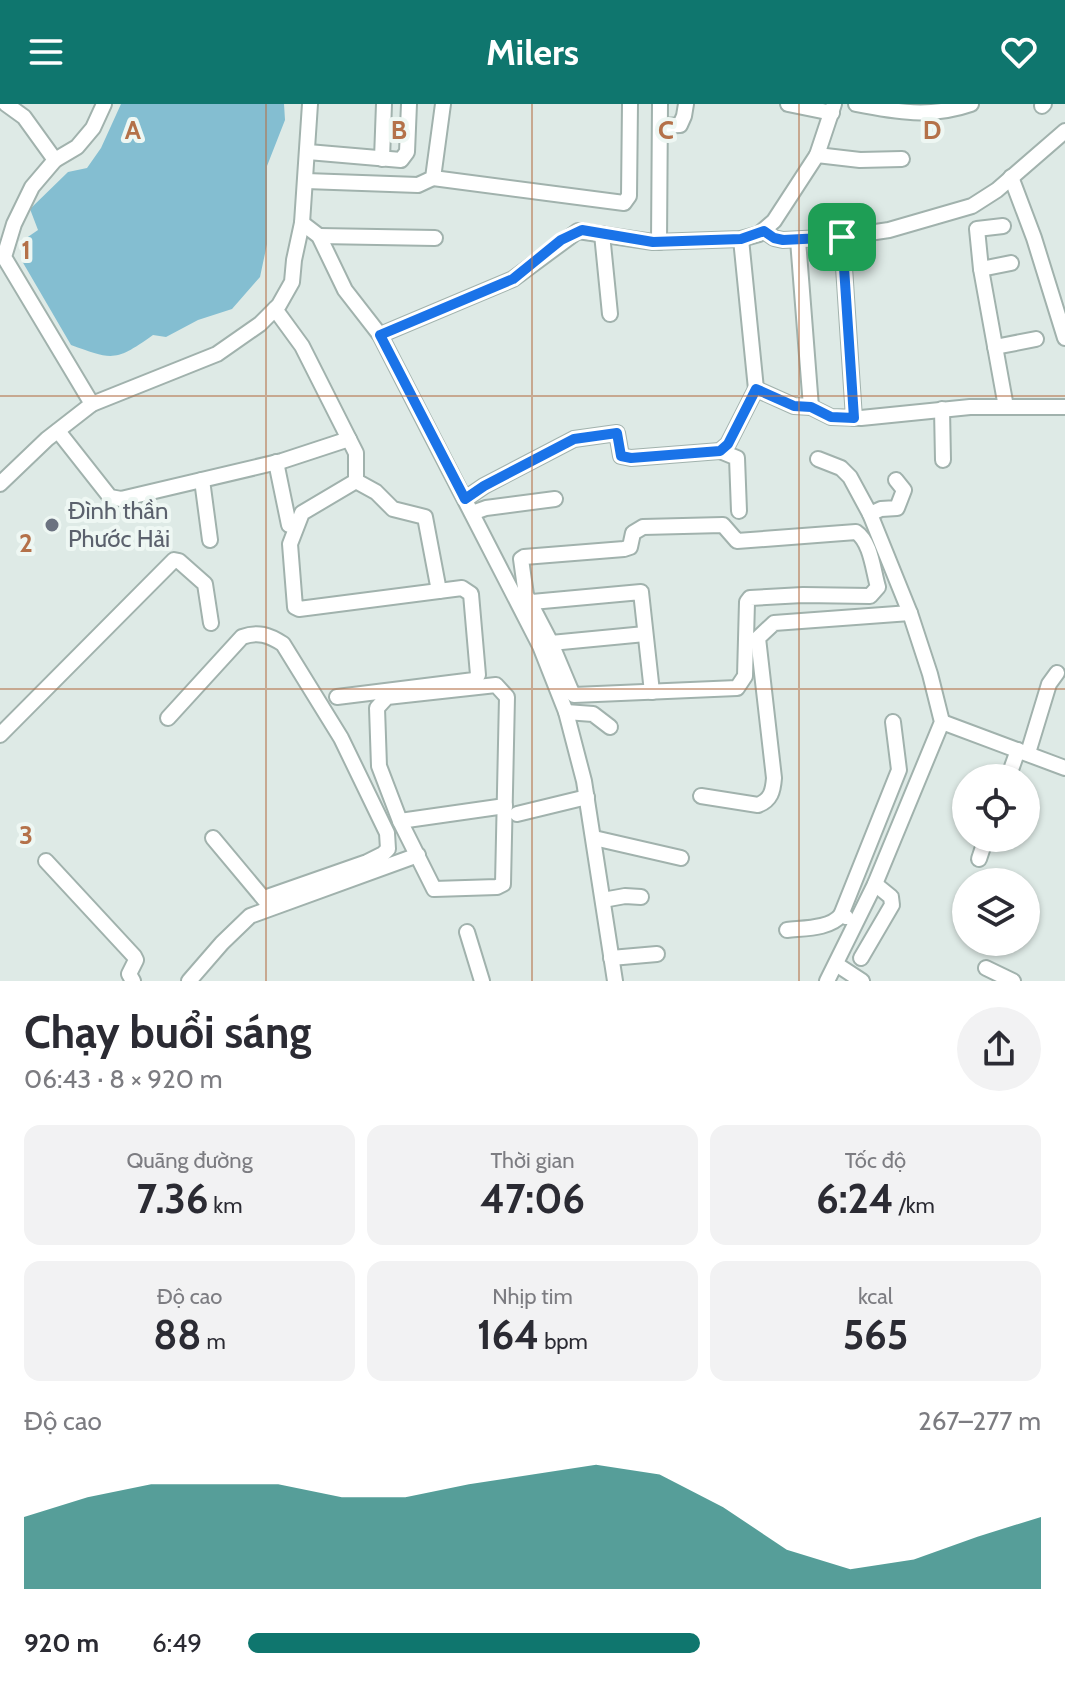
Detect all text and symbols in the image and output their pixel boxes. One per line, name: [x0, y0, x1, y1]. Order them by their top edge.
icon: menu: [24, 30, 68, 74]
text: Milers: [486, 30, 579, 74]
icon: heart: [997, 30, 1041, 74]
text: A: [125, 114, 142, 146]
text: B: [391, 114, 407, 146]
text: C: [658, 114, 674, 146]
text: D: [923, 114, 941, 146]
pin: [808, 203, 876, 271]
icon: arrive: [820, 215, 864, 259]
text: 1: [21, 234, 31, 266]
place label: Đình thần Phước Hải: [68, 496, 170, 553]
marker: Đình thần Phước Hải: [43, 516, 61, 534]
text: 2: [19, 527, 33, 559]
map controls: [952, 764, 1040, 956]
button: locate: [952, 764, 1040, 852]
text: 3: [19, 819, 33, 851]
button: layers: [952, 868, 1040, 956]
text: Chạy buổi sáng: [24, 1006, 311, 1059]
button: share: [957, 1007, 1041, 1091]
text: 06:43 · 8 × 920 m: [24, 1063, 223, 1095]
text: Quãng đường: [126, 1147, 253, 1174]
text: Thời gian: [490, 1147, 575, 1174]
text: Tốc độ: [845, 1147, 906, 1174]
text: 7.36: [136, 1174, 208, 1223]
text: 47:06: [480, 1174, 585, 1223]
text: 6:24: [816, 1174, 894, 1223]
text: km: [208, 1192, 243, 1219]
text: /km: [894, 1192, 935, 1219]
text: Độ cao: [157, 1283, 222, 1310]
text: Nhịp tim: [492, 1283, 573, 1310]
text: kcal: [858, 1283, 893, 1310]
text: 88: [153, 1310, 202, 1359]
text: 164: [477, 1310, 539, 1359]
text: 565: [843, 1310, 908, 1359]
text: m: [202, 1328, 226, 1355]
text: bpm: [539, 1328, 588, 1355]
text: Độ cao: [24, 1405, 102, 1437]
text: 267–277 m: [918, 1405, 1041, 1437]
text: 920 m: [24, 1627, 99, 1659]
text: 6:49: [152, 1627, 202, 1659]

